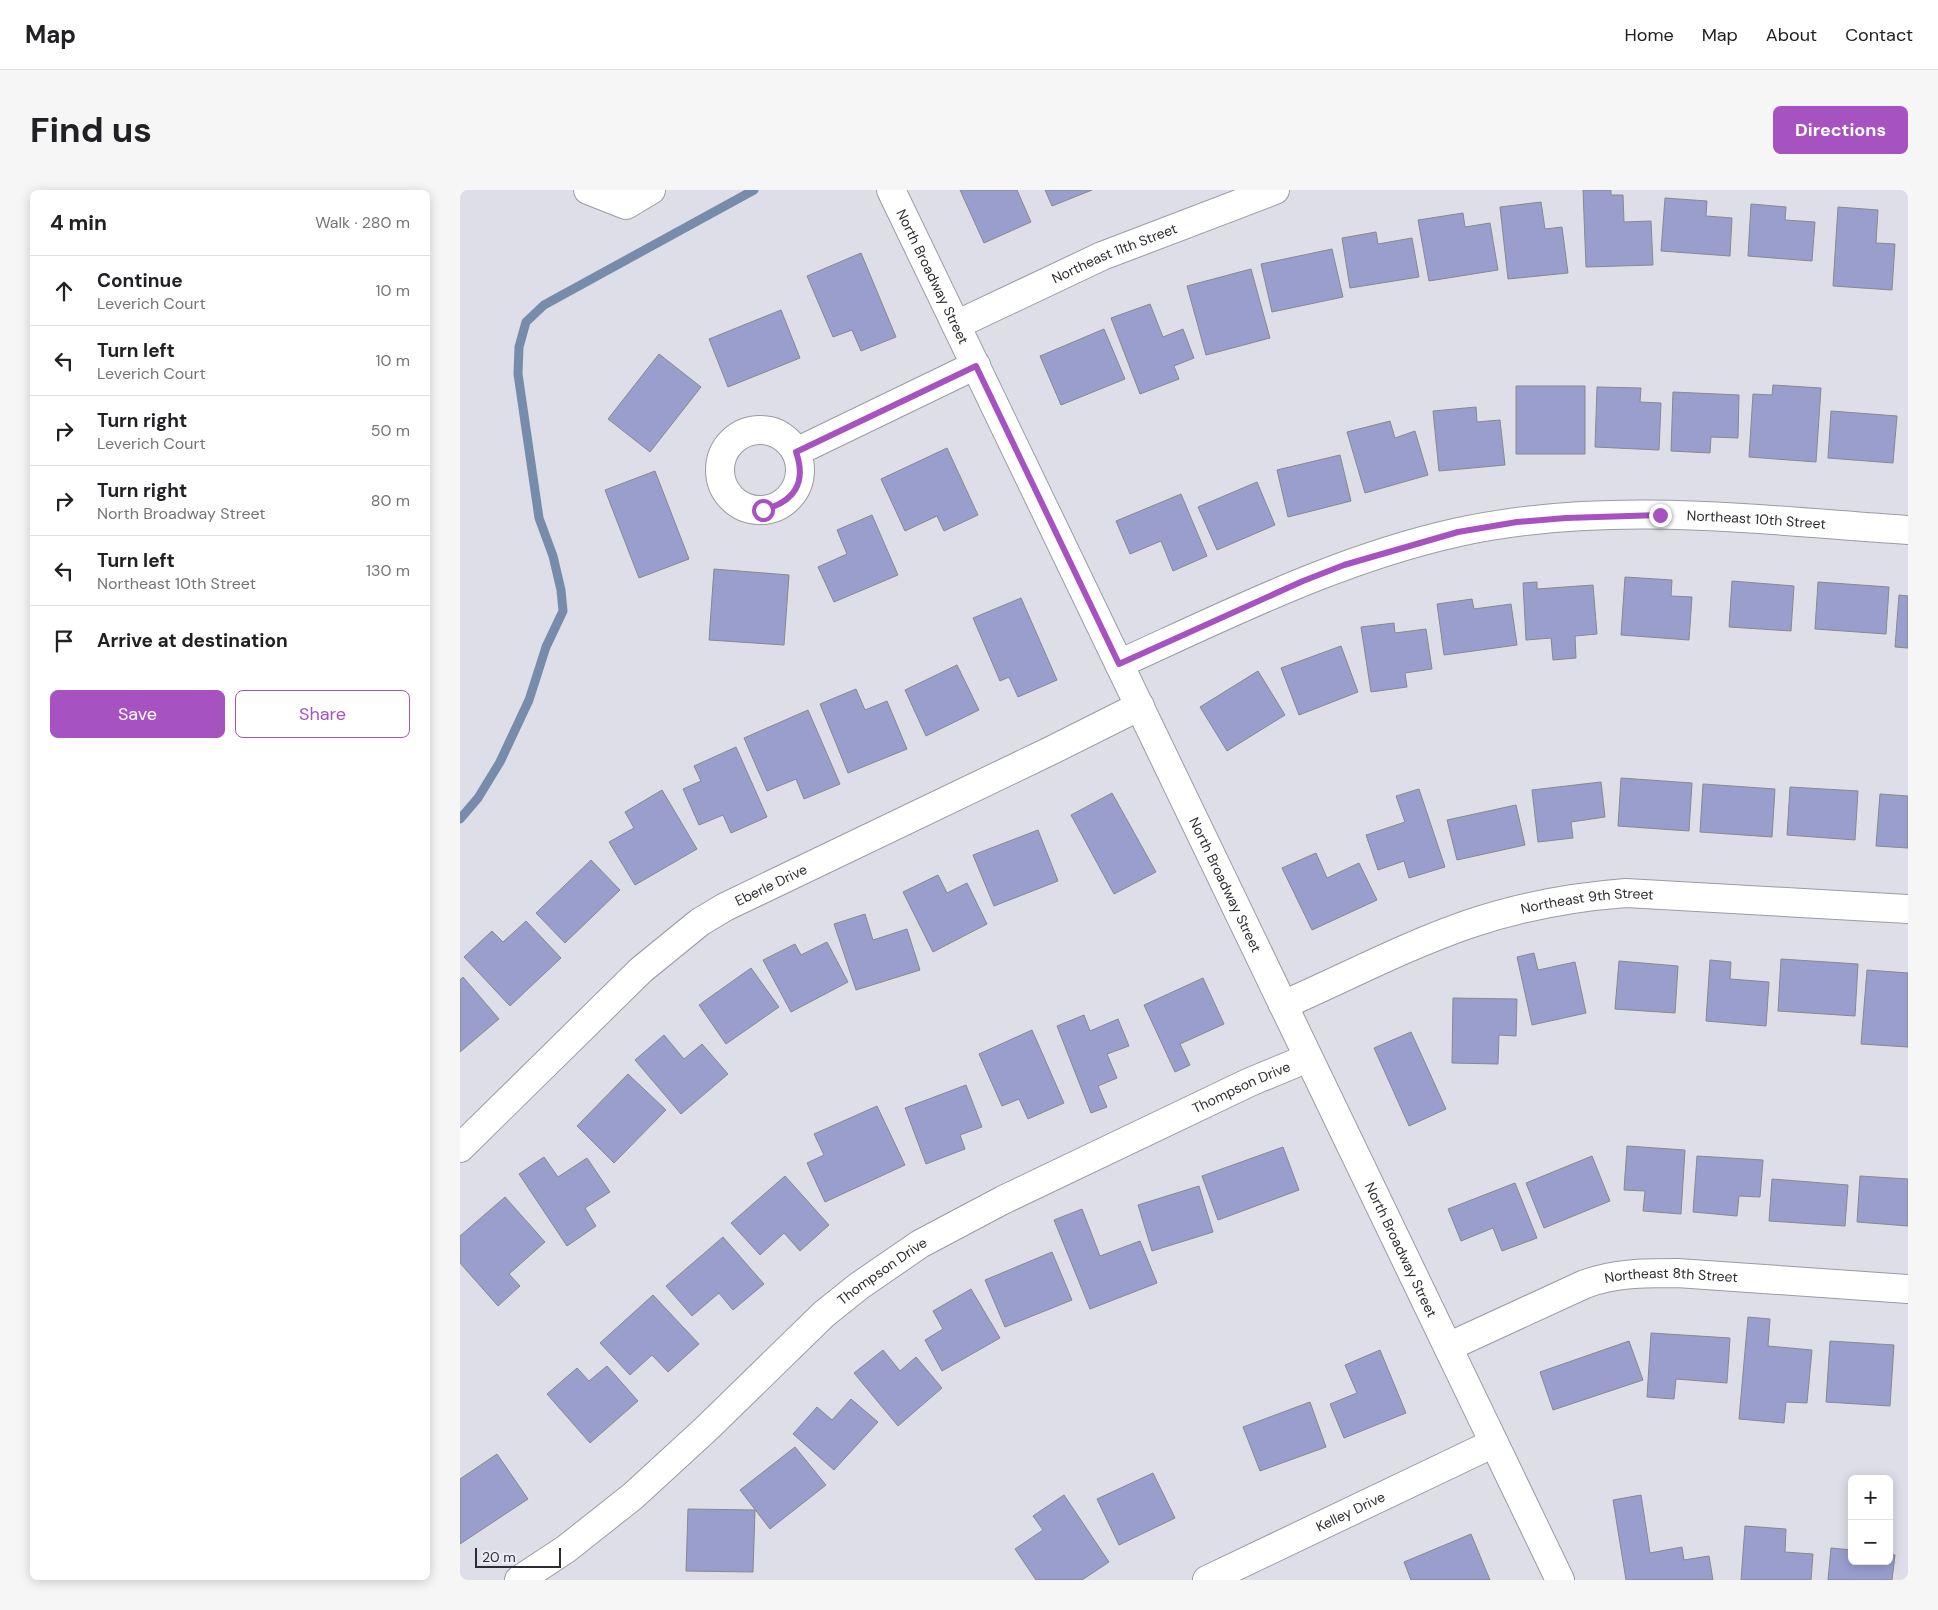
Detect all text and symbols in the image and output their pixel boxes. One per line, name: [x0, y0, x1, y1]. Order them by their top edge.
text: Map: [25, 19, 76, 50]
text: Home: [1624, 23, 1674, 47]
text: Map: [1702, 23, 1738, 47]
text: About: [1766, 23, 1817, 47]
text: Contact: [1845, 23, 1913, 47]
button: Directions: [1773, 106, 1908, 154]
text: Find us: [30, 107, 152, 153]
street label: North Broadway Street: [893, 206, 973, 347]
text: 4 min: [50, 209, 107, 237]
text: Walk · 280 m: [315, 212, 410, 233]
street label: Northeast 11th Street: [1049, 219, 1180, 287]
text: Continue: [97, 268, 183, 293]
icon: ahead: [50, 277, 78, 305]
text: 10 m: [376, 280, 410, 301]
text: Leverich Court: [97, 293, 206, 314]
text: Turn left: [97, 338, 175, 363]
icon: left: [50, 347, 78, 375]
text: 10 m: [376, 350, 410, 371]
text: Leverich Court: [97, 363, 206, 384]
text: Turn right: [97, 408, 187, 433]
icon: right: [50, 417, 78, 445]
text: 50 m: [371, 420, 410, 441]
text: Leverich Court: [97, 433, 206, 454]
text: Turn right: [97, 478, 187, 503]
icon: right: [50, 487, 78, 515]
text: 80 m: [371, 490, 410, 511]
route start: [752, 499, 775, 522]
text: North Broadway Street: [97, 503, 266, 524]
route end: [1649, 504, 1672, 527]
street label: Northeast 10th Street: [1686, 506, 1826, 533]
text: Turn left: [97, 548, 175, 573]
icon: left: [50, 557, 78, 585]
text: 130 m: [366, 560, 410, 581]
text: Northeast 10th Street: [97, 573, 256, 594]
icon: arrive: [50, 627, 78, 655]
text: Arrive at destination: [97, 628, 288, 653]
button: Save: [50, 690, 225, 738]
button: Share: [235, 690, 410, 738]
street label: North Broadway Street: [1185, 814, 1265, 955]
street label: Eberle Drive: [732, 860, 810, 910]
street label: Northeast 9th Street: [1519, 884, 1654, 918]
street label: Thompson Drive: [1189, 1057, 1293, 1117]
street label: North Broadway Street: [1361, 1179, 1441, 1320]
street label: Thompson Drive: [834, 1233, 930, 1309]
street label: Northeast 8th Street: [1603, 1264, 1738, 1287]
map controls: [1848, 1475, 1893, 1565]
button: +: [1848, 1475, 1893, 1520]
street label: Kelley Drive: [1313, 1487, 1388, 1536]
button: −: [1848, 1520, 1893, 1565]
scale bar: [475, 1545, 561, 1568]
text: 20 m: [482, 1548, 516, 1566]

